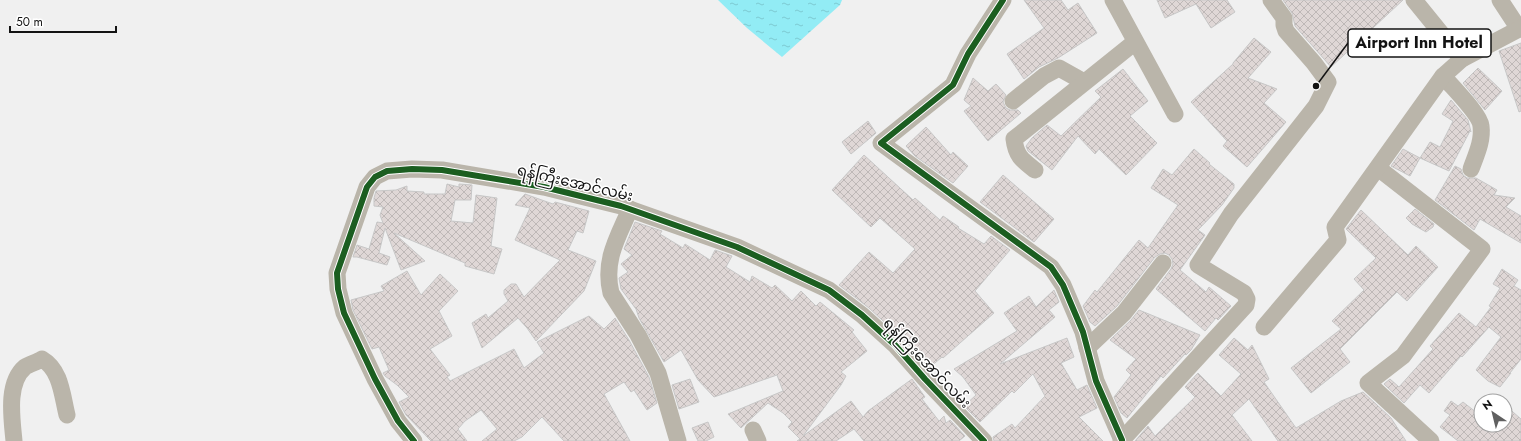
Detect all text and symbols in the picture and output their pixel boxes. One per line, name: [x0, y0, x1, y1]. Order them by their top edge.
scale bar: [10, 8, 116, 34]
text: 50 m: [16, 13, 43, 31]
callout: Airport Inn Hotel: [1348, 29, 1491, 57]
text: Airport Inn Hotel: [1354, 31, 1483, 54]
street label: ရန်ကြီးအောင်လမ်း: [515, 159, 635, 208]
street label: ရန်ကြီးအောင်လမ်း: [877, 313, 976, 414]
north arrow: [1473, 393, 1513, 433]
text: N: [1479, 396, 1495, 414]

